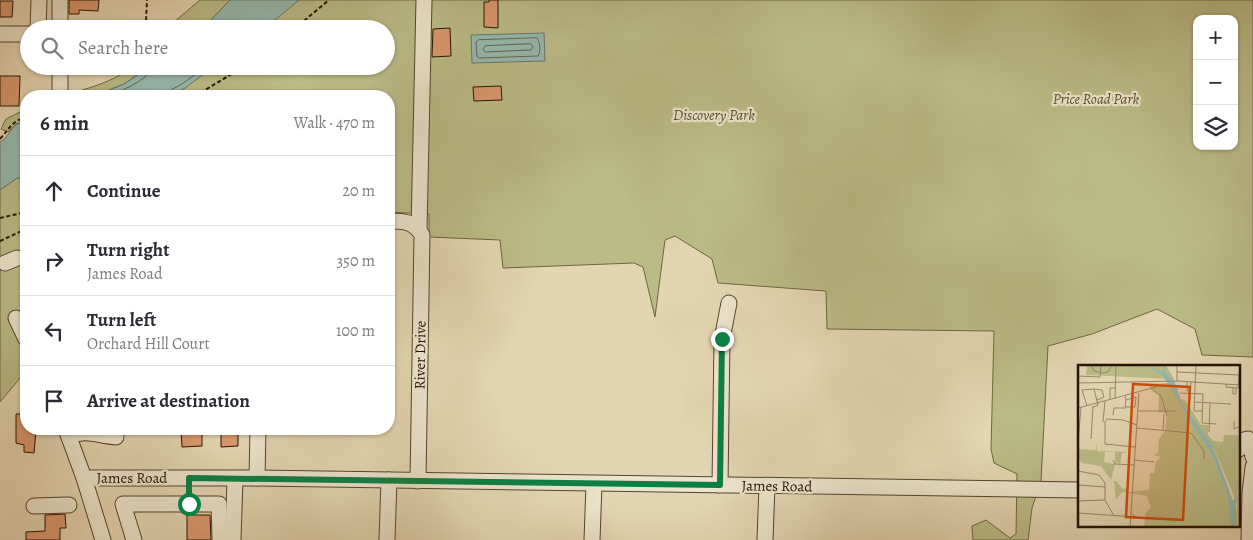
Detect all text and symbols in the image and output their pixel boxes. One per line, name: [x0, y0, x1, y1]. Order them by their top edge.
map controls: [1193, 15, 1238, 150]
button: +: [1193, 15, 1238, 60]
search box: [20, 20, 395, 75]
icon: search: [38, 34, 66, 62]
text: Search here: [78, 35, 168, 61]
button: −: [1193, 60, 1238, 105]
park label: Price Road Park: [1053, 89, 1140, 109]
park label: Discovery Park: [673, 105, 755, 125]
button: layers: [1193, 105, 1238, 150]
text: 6 min: [40, 109, 89, 137]
text: Walk · 470 m: [294, 112, 375, 134]
icon: ahead: [40, 177, 68, 205]
text: Continue: [87, 178, 161, 204]
text: 20 m: [342, 180, 375, 202]
text: Turn right: [87, 237, 169, 263]
icon: right: [40, 247, 68, 275]
text: 350 m: [336, 250, 375, 272]
text: James Road: [87, 263, 163, 285]
text: Turn left: [87, 307, 156, 333]
icon: left: [40, 317, 68, 345]
text: 100 m: [336, 320, 375, 342]
street label: River Drive: [409, 320, 431, 390]
route end: [711, 328, 734, 351]
text: Orchard Hill Court: [87, 333, 210, 355]
inset map: [1078, 365, 1240, 528]
icon: arrive: [40, 387, 68, 415]
text: Arrive at destination: [87, 388, 250, 414]
street label: James Road: [97, 468, 168, 488]
street label: James Road: [741, 475, 814, 497]
route start: [178, 493, 201, 516]

